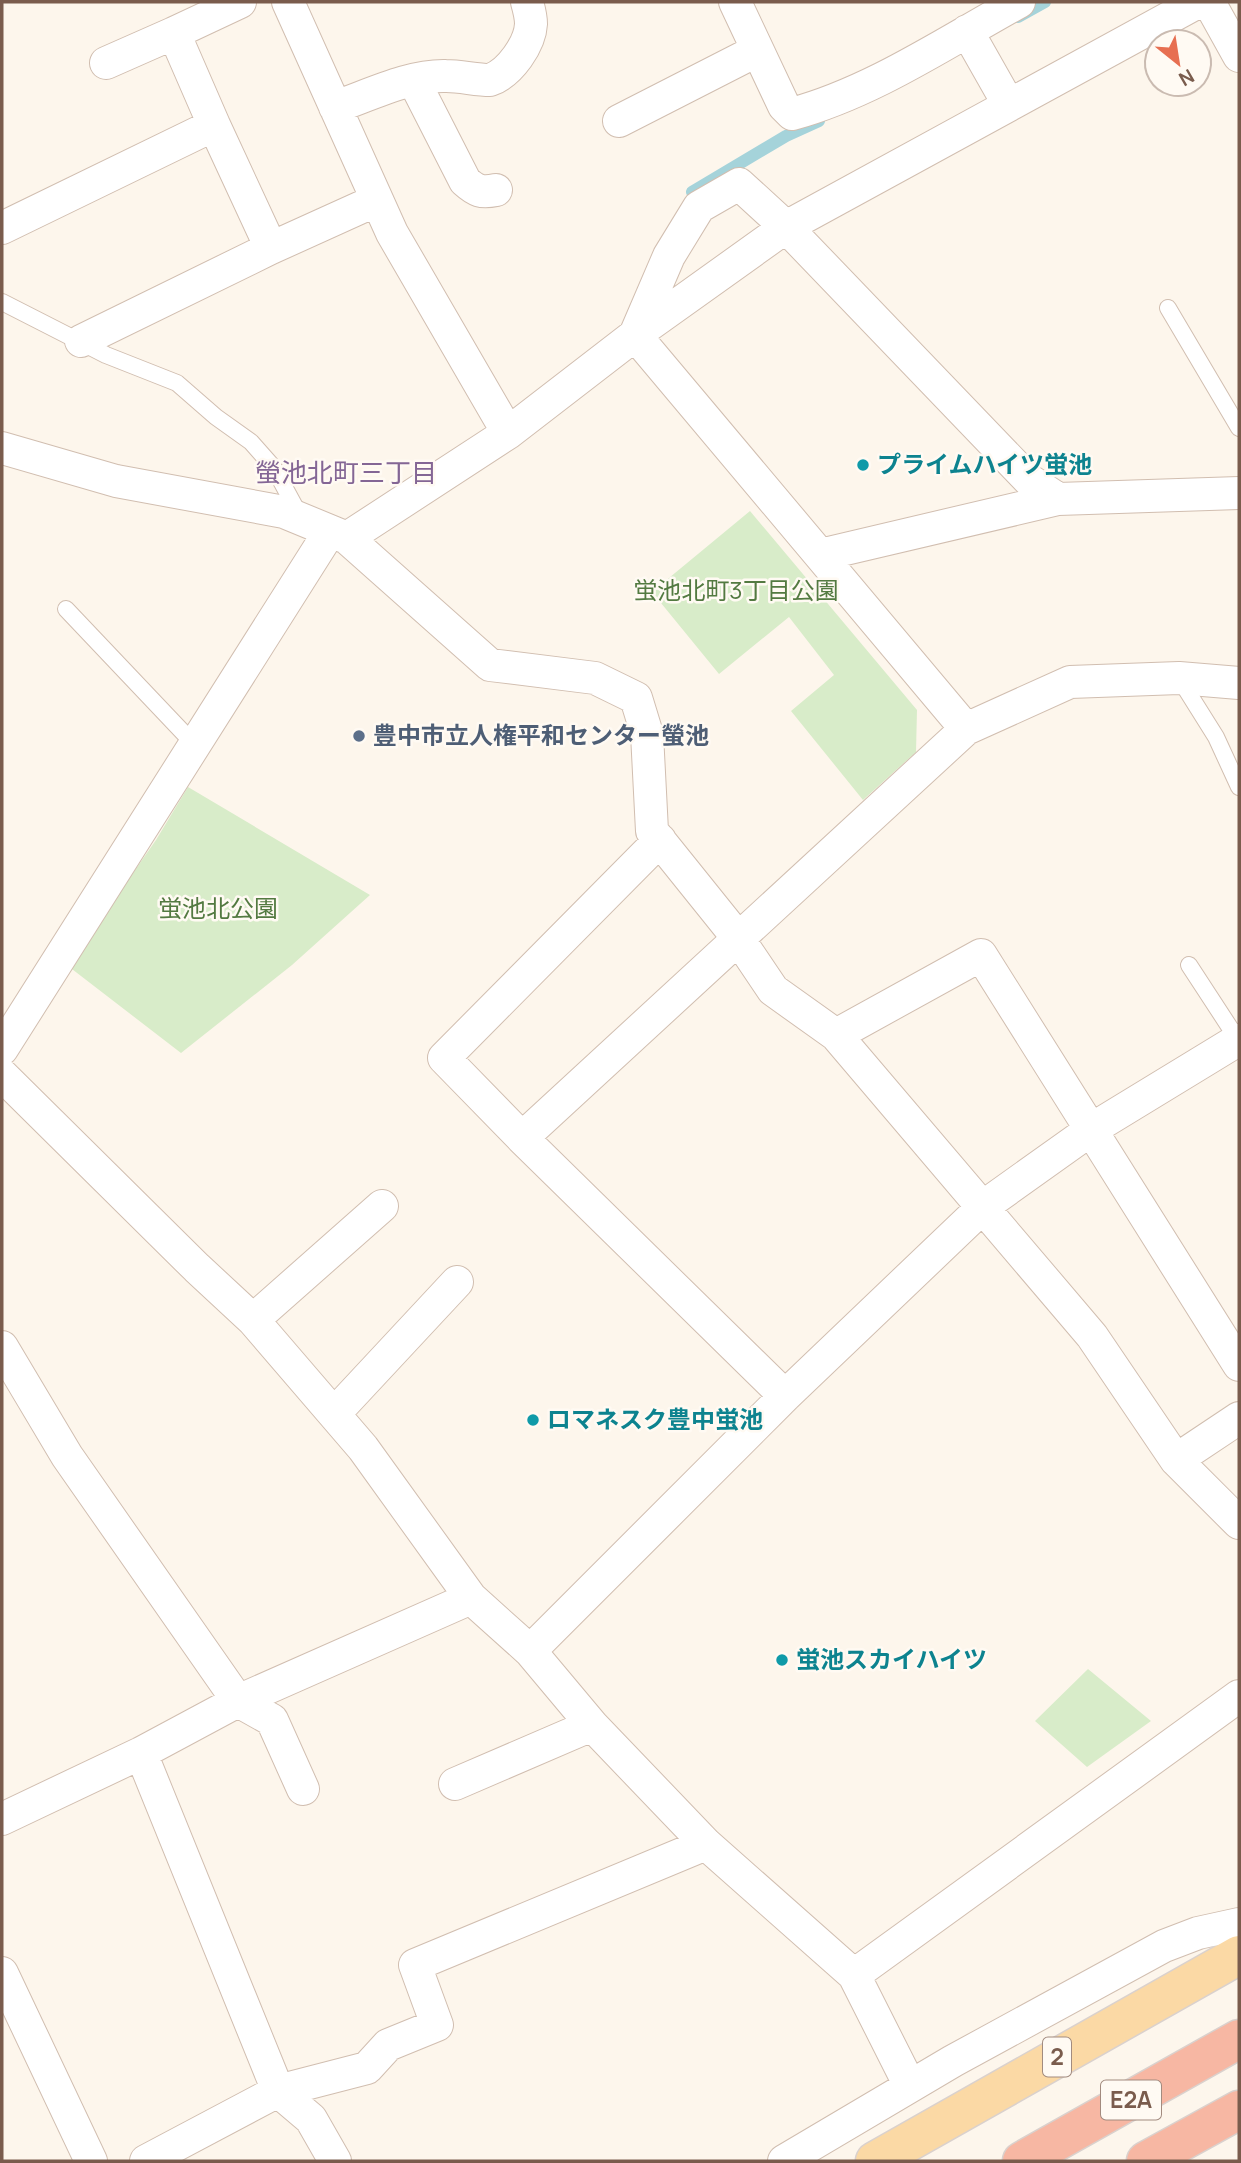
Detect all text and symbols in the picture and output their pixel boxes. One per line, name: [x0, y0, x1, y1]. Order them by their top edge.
north arrow: [1143, 28, 1213, 98]
text: N: [1174, 63, 1199, 92]
place label: プライムハイツ蛍池: [877, 447, 1092, 480]
district label: 螢池北町三丁目: [255, 454, 437, 490]
marker: プライムハイツ蛍池: [855, 457, 871, 473]
park label: 蛍池北町3丁目公園: [633, 573, 839, 606]
place label: 豊中市立人権平和センター螢池: [373, 718, 709, 751]
marker: 豊中市立人権平和センター螢池: [351, 728, 367, 744]
park label: 蛍池北公園: [158, 891, 278, 924]
place label: ロマネスク豊中蛍池: [547, 1402, 763, 1435]
marker: ロマネスク豊中蛍池: [525, 1412, 541, 1428]
place label: 蛍池スカイハイツ: [796, 1642, 987, 1675]
marker: 蛍池スカイハイツ: [774, 1652, 790, 1668]
road number: 2: [1043, 2038, 1071, 2076]
road number: E2A: [1101, 2080, 1161, 2120]

